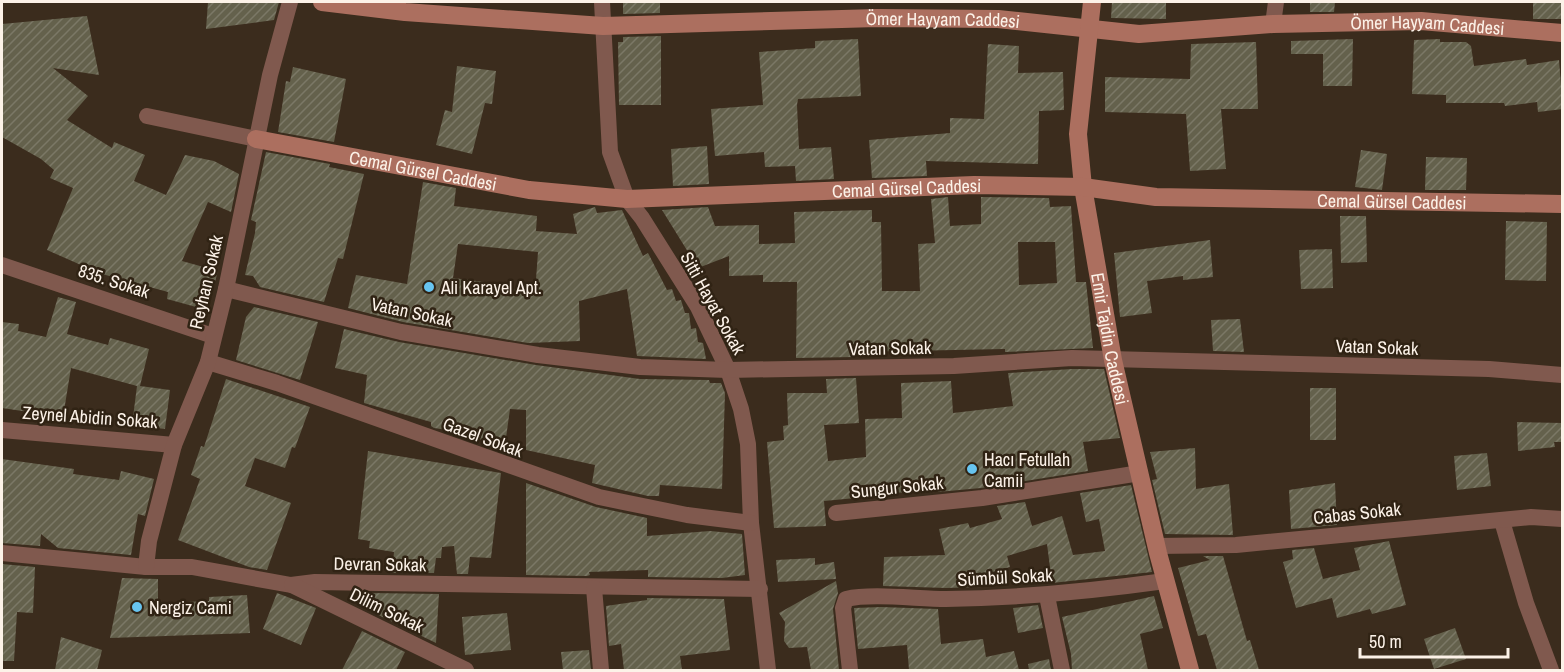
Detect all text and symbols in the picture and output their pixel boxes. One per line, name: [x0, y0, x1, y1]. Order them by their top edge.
street label: Ömer Hayyam Caddesi: [865, 6, 1021, 34]
street label: Ömer Hayyam Caddesi: [1350, 8, 1506, 41]
street label: Cemal Gürsel Caddesi: [347, 144, 499, 196]
street label: Cemal Gürsel Caddesi: [831, 172, 982, 203]
street label: Cemal Gürsel Caddesi: [1317, 187, 1467, 215]
street label: Reyhan Sokak: [183, 232, 229, 332]
street label: Sitti Hayat Sokak: [674, 247, 752, 359]
street label: 835. Sokak: [75, 258, 154, 304]
street label: Emir Tajdin Caddesi: [1086, 271, 1135, 407]
place label: Ali Karayel Apt.: [440, 275, 542, 300]
marker: Ali Karayel Apt.: [422, 280, 436, 294]
street label: Vatan Sokak: [369, 291, 456, 333]
street label: Vatan Sokak: [1335, 333, 1419, 361]
street label: Vatan Sokak: [848, 335, 932, 361]
street label: Zeynel Abidin Sokak: [22, 400, 159, 434]
street label: Gazel Sokak: [439, 411, 527, 463]
place label: Hacı Fetullah Camii: [984, 447, 1070, 493]
marker: Hacı Fetullah Camii: [965, 462, 979, 476]
street label: Sungur Sokak: [850, 470, 945, 504]
street label: Cabas Sokak: [1312, 496, 1403, 530]
street label: Devran Sokak: [333, 551, 427, 577]
street label: Sümbül Sokak: [957, 562, 1054, 592]
street label: Dilim Sokak: [346, 581, 429, 639]
place label: Nergiz Cami: [149, 595, 232, 620]
marker: Nergiz Cami: [130, 600, 144, 614]
scale bar: [1360, 621, 1508, 659]
text: 50 m: [1369, 629, 1402, 654]

